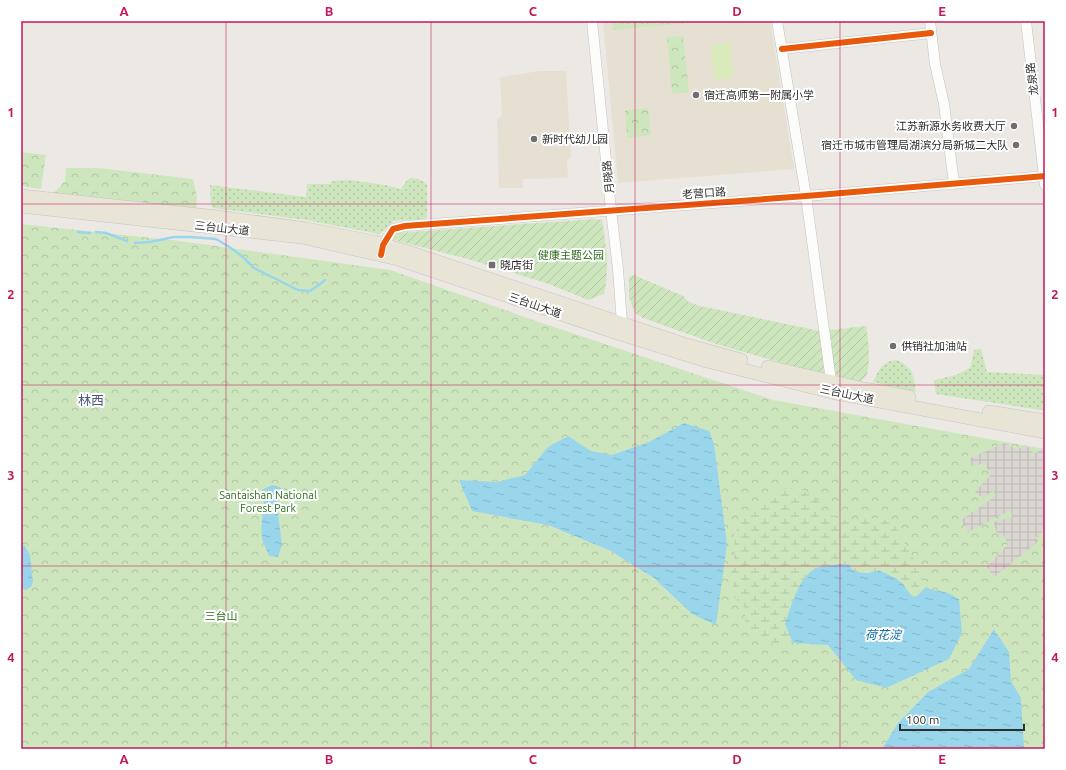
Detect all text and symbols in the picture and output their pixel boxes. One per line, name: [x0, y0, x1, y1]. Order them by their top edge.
text: A: [119, 4, 129, 18]
text: B: [325, 4, 334, 18]
text: C: [529, 4, 538, 18]
text: D: [732, 4, 742, 18]
text: E: [938, 4, 946, 18]
street label: 龙泉路: [1024, 62, 1040, 96]
place label: 宿迁高师第一附属小学: [704, 89, 814, 101]
marker: 宿迁高师第一附属小学: [691, 90, 701, 100]
text: 1: [7, 105, 15, 119]
text: 1: [1051, 105, 1059, 119]
place label: 江苏新源水务收费大厅: [896, 120, 1006, 132]
marker: 江苏新源水务收费大厅: [1009, 121, 1019, 131]
place label: 新时代幼儿园: [542, 133, 608, 145]
marker: 新时代幼儿园: [529, 134, 539, 144]
place label: 宿迁市城市管理局湖滨分局新城二大队: [821, 139, 1008, 151]
marker: 宿迁市城市管理局湖滨分局新城二大队: [1011, 140, 1021, 150]
street label: 月晓路: [600, 160, 616, 194]
street label: 老营口路: [682, 185, 726, 201]
street label: 三台山大道: [194, 219, 250, 237]
park label: 健康主题公园: [538, 249, 604, 261]
place label: 晓店街: [500, 259, 533, 271]
marker: 晓店街: [487, 260, 497, 270]
text: 2: [7, 287, 15, 301]
text: 2: [1051, 287, 1059, 301]
street label: 三台山大道: [507, 290, 563, 320]
place label: 供销社加油站: [901, 340, 967, 352]
marker: 供销社加油站: [888, 341, 898, 351]
street label: 三台山大道: [819, 382, 875, 406]
district label: 林西: [78, 393, 104, 407]
text: 3: [7, 468, 15, 482]
text: 3: [1051, 468, 1059, 482]
park label: Santaishan National Forest Park: [219, 489, 317, 514]
park label: 三台山: [205, 610, 238, 622]
water label: 荷花淀: [865, 628, 903, 641]
text: 4: [7, 650, 15, 664]
text: 4: [1051, 650, 1059, 664]
scale bar: [900, 706, 1024, 732]
text: 100 m: [906, 713, 939, 726]
text: A: [119, 752, 129, 766]
text: B: [325, 752, 334, 766]
text: C: [529, 752, 538, 766]
text: D: [732, 752, 742, 766]
text: E: [938, 752, 946, 766]

